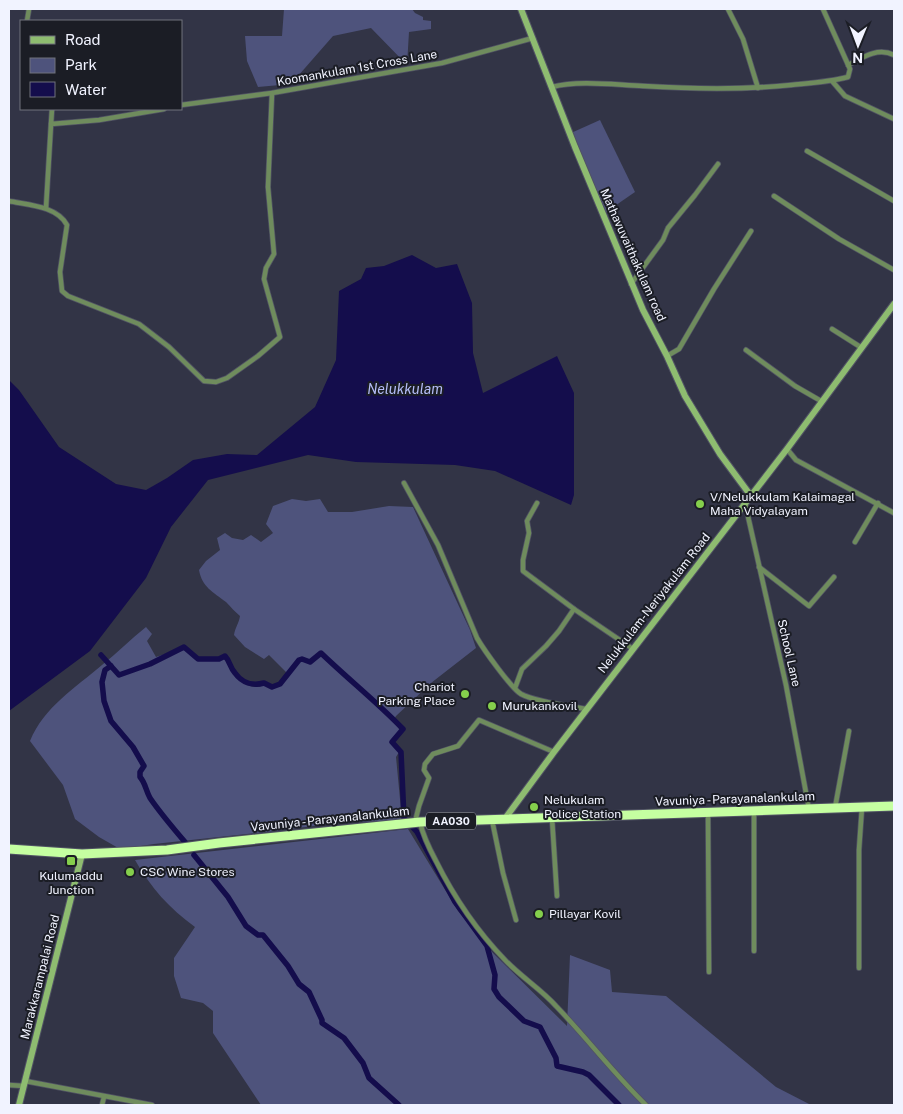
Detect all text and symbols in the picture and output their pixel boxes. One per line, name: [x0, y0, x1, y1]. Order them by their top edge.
legend: [20, 20, 182, 110]
north arrow: [833, 20, 883, 70]
text: Road: [65, 31, 101, 48]
street label: Koomankulam 1st Cross Lane: [276, 47, 438, 89]
text: N: [852, 50, 863, 66]
text: Park: [65, 56, 97, 73]
text: Water: [65, 81, 107, 98]
street label: Mathavuvaithakulam road: [597, 186, 669, 324]
water label: Nelukkulam: [367, 381, 443, 397]
place label: V/Nelukkulam Kalaimagal Maha Vidyalayam: [710, 490, 855, 518]
marker: V/Nelukkulam Kalaimagal Maha Vidyalayam: [694, 498, 706, 510]
street label: Nelukkulam-Neriyakulam Road: [595, 530, 713, 676]
street label: School Lane: [774, 618, 804, 688]
place label: Chariot Parking Place: [378, 680, 455, 708]
marker: Chariot Parking Place: [459, 688, 471, 700]
place label: Murukankovil: [502, 699, 578, 713]
marker: Murukankovil: [486, 700, 498, 712]
street label: Vavuniya - Parayanalankulam: [655, 789, 815, 809]
place label: Nelukulam Police Station: [544, 793, 621, 821]
marker: Nelukulam Police Station: [528, 801, 540, 813]
street label: Vavuniya - Parayanalankulam: [250, 804, 410, 834]
road number: AA030: [426, 812, 476, 829]
marker: Kulumaddu Junction: [65, 855, 77, 867]
place label: CSC Wine Stores: [140, 865, 235, 879]
marker: CSC Wine Stores: [124, 866, 136, 878]
place label: Kulumaddu Junction: [39, 869, 103, 897]
place label: Pillayar Kovil: [549, 907, 621, 921]
marker: Pillayar Kovil: [533, 908, 545, 920]
street label: Marakkarampalai Road: [18, 913, 62, 1041]

